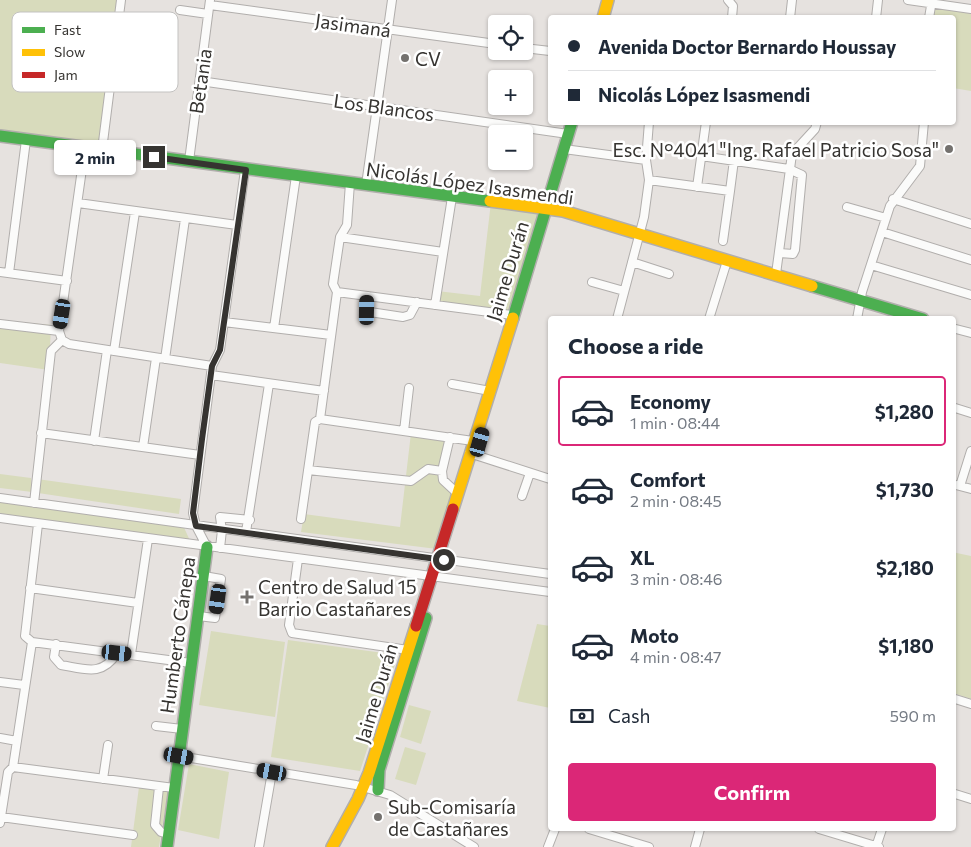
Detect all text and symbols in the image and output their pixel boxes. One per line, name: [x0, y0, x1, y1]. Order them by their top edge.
street label: Jasimaná: [314, 8, 392, 42]
legend: [12, 12, 178, 92]
map controls: [488, 15, 533, 170]
button: locate: [488, 15, 533, 60]
text: Fast: [54, 21, 81, 38]
text: Avenida Doctor Bernardo Houssay: [598, 35, 896, 58]
text: Slow: [54, 43, 85, 60]
street label: Betania: [184, 47, 216, 115]
place label: CV: [415, 47, 441, 70]
marker: CV: [399, 52, 411, 64]
text: Jam: [54, 66, 78, 83]
button: +: [488, 70, 533, 115]
text: Nicolás López Isasmendi: [598, 83, 810, 106]
street label: Los Blancos: [332, 89, 436, 125]
button: −: [488, 125, 533, 170]
place label: Esc. N°4041 "Ing. Rafael Patricio Sosa": [612, 138, 939, 161]
callout: 2 min: [54, 140, 136, 174]
marker: Esc. N°4041 "Ing. Rafael Patricio Sosa": [943, 143, 955, 155]
route end: [143, 146, 165, 168]
text: 2 min: [75, 148, 115, 167]
street label: Nicolás López Isasmendi: [365, 157, 575, 209]
street label: Jaime Durán: [481, 218, 533, 324]
car: [359, 295, 374, 325]
car: [52, 298, 71, 330]
text: Choose a ride: [568, 332, 703, 359]
icon: car: [570, 389, 615, 434]
text: Economy: [630, 390, 711, 413]
text: $1,280: [875, 400, 934, 423]
text: 1 min · 08:44: [630, 413, 720, 432]
car: [468, 426, 491, 458]
icon: car: [570, 467, 615, 512]
text: Comfort: [630, 468, 706, 491]
text: $1,730: [876, 478, 934, 501]
text: 2 min · 08:45: [630, 491, 722, 510]
icon: car: [570, 545, 615, 590]
text: XL: [630, 546, 655, 569]
route start: [433, 549, 455, 571]
street label: Humberto Cánepa: [155, 555, 199, 715]
text: $2,180: [876, 556, 934, 579]
text: 3 min · 08:46: [630, 569, 723, 588]
place label: Centro de Salud 15 Barrio Castañares: [258, 575, 417, 620]
car: [208, 583, 227, 615]
marker: Centro de Salud 15 Barrio Castañares: [240, 590, 254, 604]
icon: car: [570, 623, 615, 668]
text: Moto: [630, 624, 679, 647]
text: $1,180: [878, 634, 934, 657]
street label: Jaime Durán: [350, 640, 402, 746]
car: [101, 644, 132, 662]
text: 4 min · 08:47: [630, 647, 721, 666]
icon: cash: [568, 702, 596, 730]
text: Cash: [608, 704, 650, 727]
text: 590 m: [890, 706, 936, 725]
car: [162, 746, 195, 766]
car: [255, 762, 288, 782]
button: Confirm: [568, 763, 936, 821]
place label: Sub-Comisaría de Castañares: [388, 795, 516, 840]
marker: Sub-Comisaría de Castañares: [372, 811, 384, 823]

